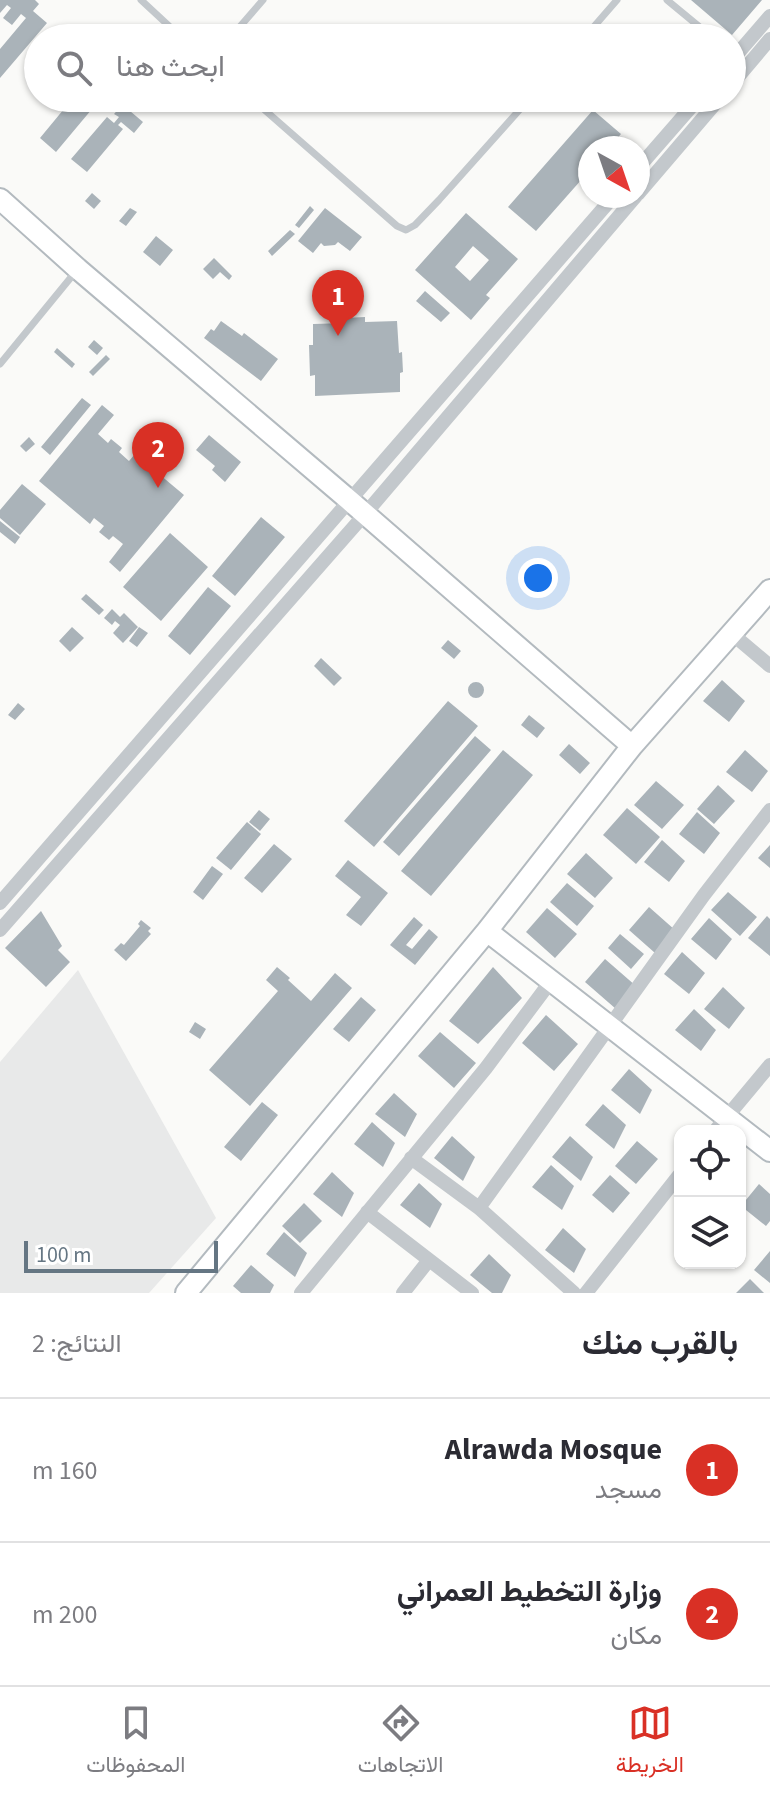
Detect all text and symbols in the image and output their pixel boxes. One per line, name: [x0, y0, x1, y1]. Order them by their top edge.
search box: [24, 24, 746, 112]
text: ابحث هنا: [116, 45, 225, 88]
icon: search: [52, 46, 96, 90]
north arrow: [578, 136, 650, 208]
pin: 1: [312, 270, 364, 336]
pin: 2: [132, 422, 184, 488]
your location: [518, 558, 558, 598]
map controls: [674, 1125, 746, 1269]
button: locate: [674, 1125, 746, 1197]
button: layers: [674, 1197, 746, 1269]
scale bar: [24, 1237, 218, 1273]
text: 100 m: [36, 1239, 91, 1271]
text: بالقرب منك: [582, 1319, 738, 1368]
text: النتائج: 2: [32, 1325, 122, 1362]
text: Alrawda Mosque: [445, 1428, 662, 1471]
text: 160 m: [32, 1452, 98, 1489]
text: 1: [705, 1452, 719, 1489]
text: مسجد: [595, 1471, 662, 1508]
text: وزارة التخطيط العمراني: [397, 1570, 662, 1613]
text: 200 m: [32, 1596, 98, 1633]
text: 2: [705, 1596, 719, 1633]
text: مكان: [610, 1617, 662, 1654]
tab: المحفوظات: [86, 1701, 185, 1784]
tab: الاتجاهات: [358, 1701, 443, 1784]
tab: الخريطة: [616, 1701, 684, 1784]

